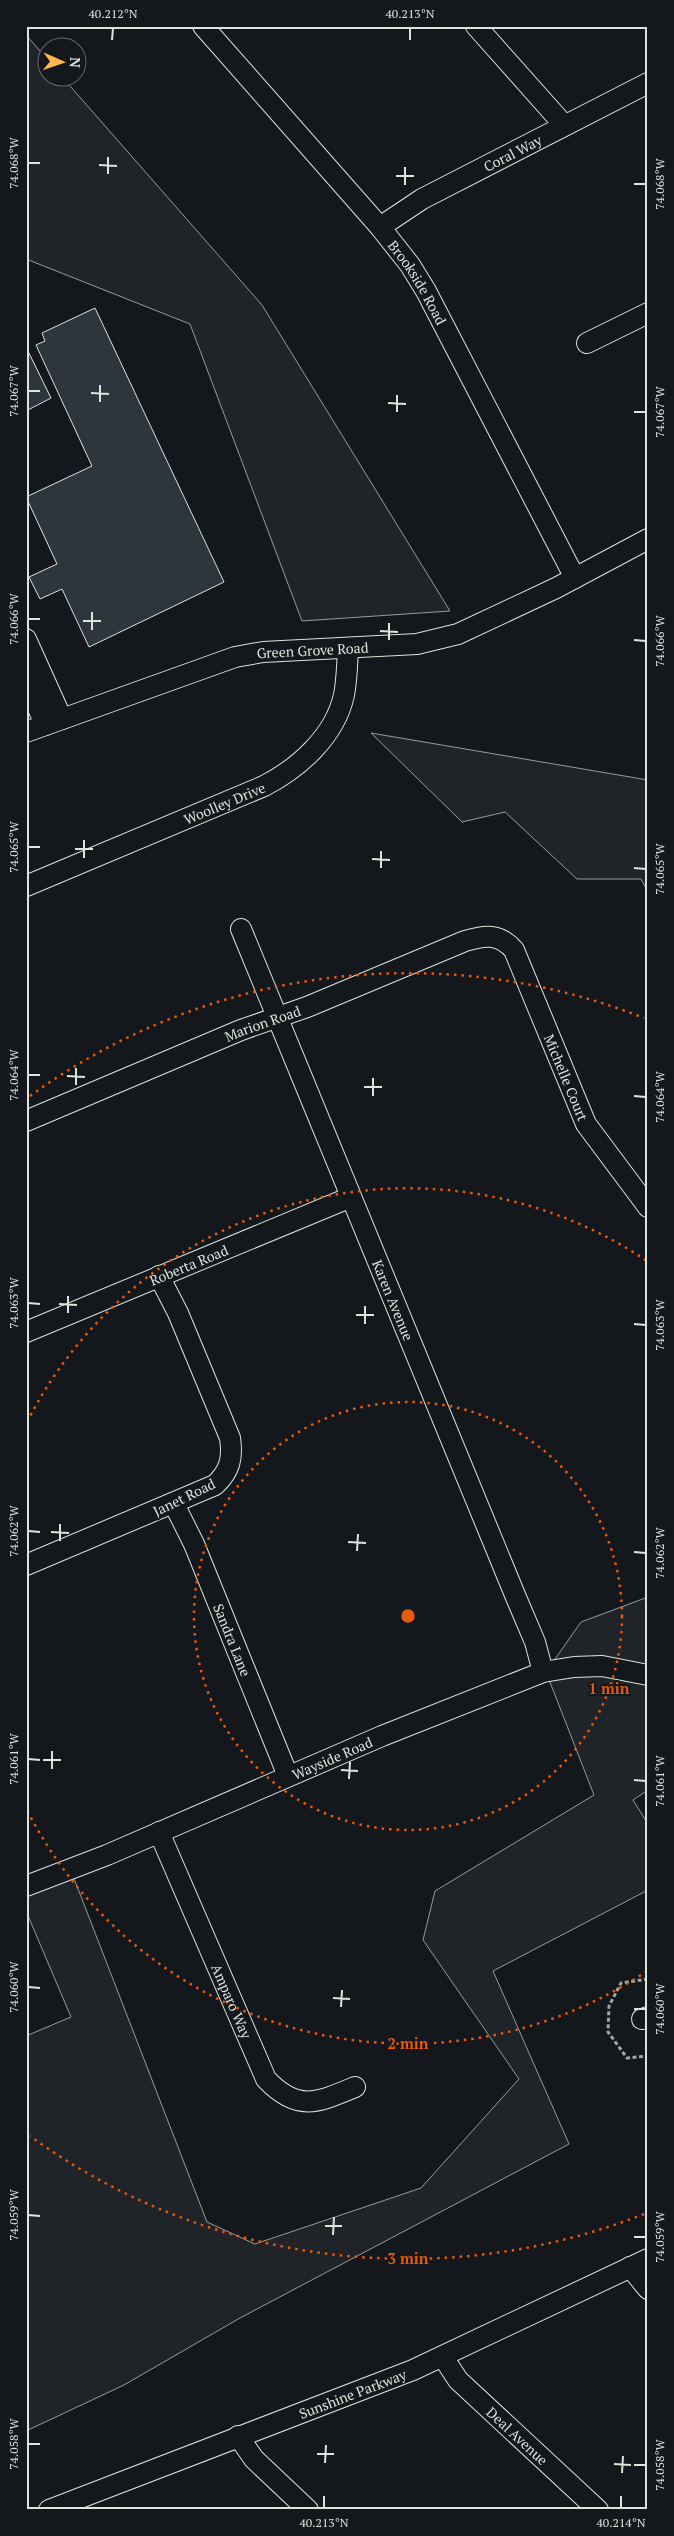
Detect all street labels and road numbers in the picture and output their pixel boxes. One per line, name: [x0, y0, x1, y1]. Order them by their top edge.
street label: Coral Way: [480, 129, 545, 175]
street label: Brookside Road: [384, 236, 451, 328]
street label: Green Grove Road: [255, 637, 369, 662]
street label: Woolley Drive: [181, 777, 268, 828]
street label: Marion Road: [221, 1000, 303, 1045]
street label: Michelle Court: [540, 1031, 593, 1124]
street label: Roberta Road: [146, 1240, 231, 1289]
street label: Karen Avenue: [368, 1256, 419, 1343]
street label: Janet Road: [150, 1474, 218, 1520]
street label: Sandra Lane: [210, 1601, 256, 1679]
street label: Wayside Road: [289, 1732, 376, 1783]
street label: Amparo Way: [208, 1961, 257, 2042]
street label: Sunshine Parkway: [296, 2364, 410, 2423]
street label: Deal Avenue: [483, 2402, 553, 2469]

